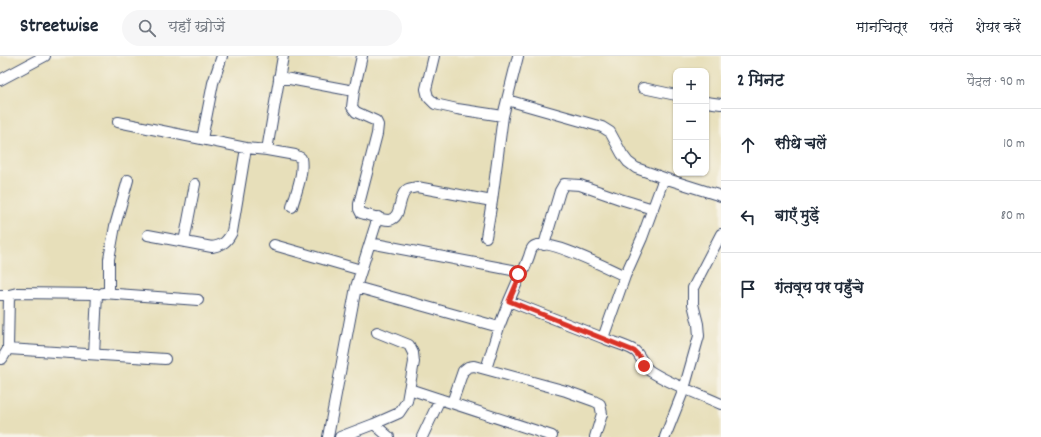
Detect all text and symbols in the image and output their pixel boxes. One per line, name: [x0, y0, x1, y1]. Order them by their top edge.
search box: [122, 10, 402, 46]
text: Streetwise: [20, 14, 98, 41]
icon: search: [136, 17, 158, 39]
text: यहाँ खोजें: [168, 17, 225, 39]
text: मानचित्र: [856, 18, 908, 38]
text: परतें: [930, 18, 953, 38]
text: शेयर करें: [975, 18, 1021, 38]
map controls: [673, 68, 709, 176]
button: +: [673, 68, 709, 104]
text: 2 मिनट: [737, 70, 784, 94]
text: पैदल · 90 m: [967, 73, 1025, 92]
button: −: [673, 104, 709, 140]
icon: ahead: [737, 134, 759, 156]
text: सीधे चलें: [775, 134, 826, 156]
text: 10 m: [1003, 135, 1025, 154]
button: locate: [673, 140, 709, 176]
icon: left: [737, 206, 759, 228]
text: बाएँ मुड़ें: [775, 206, 819, 228]
text: 80 m: [1001, 207, 1025, 226]
route start: [509, 265, 527, 283]
icon: arrive: [737, 278, 759, 300]
text: गंतव्य पर पहुँचे: [775, 278, 864, 300]
route end: [635, 357, 653, 375]

